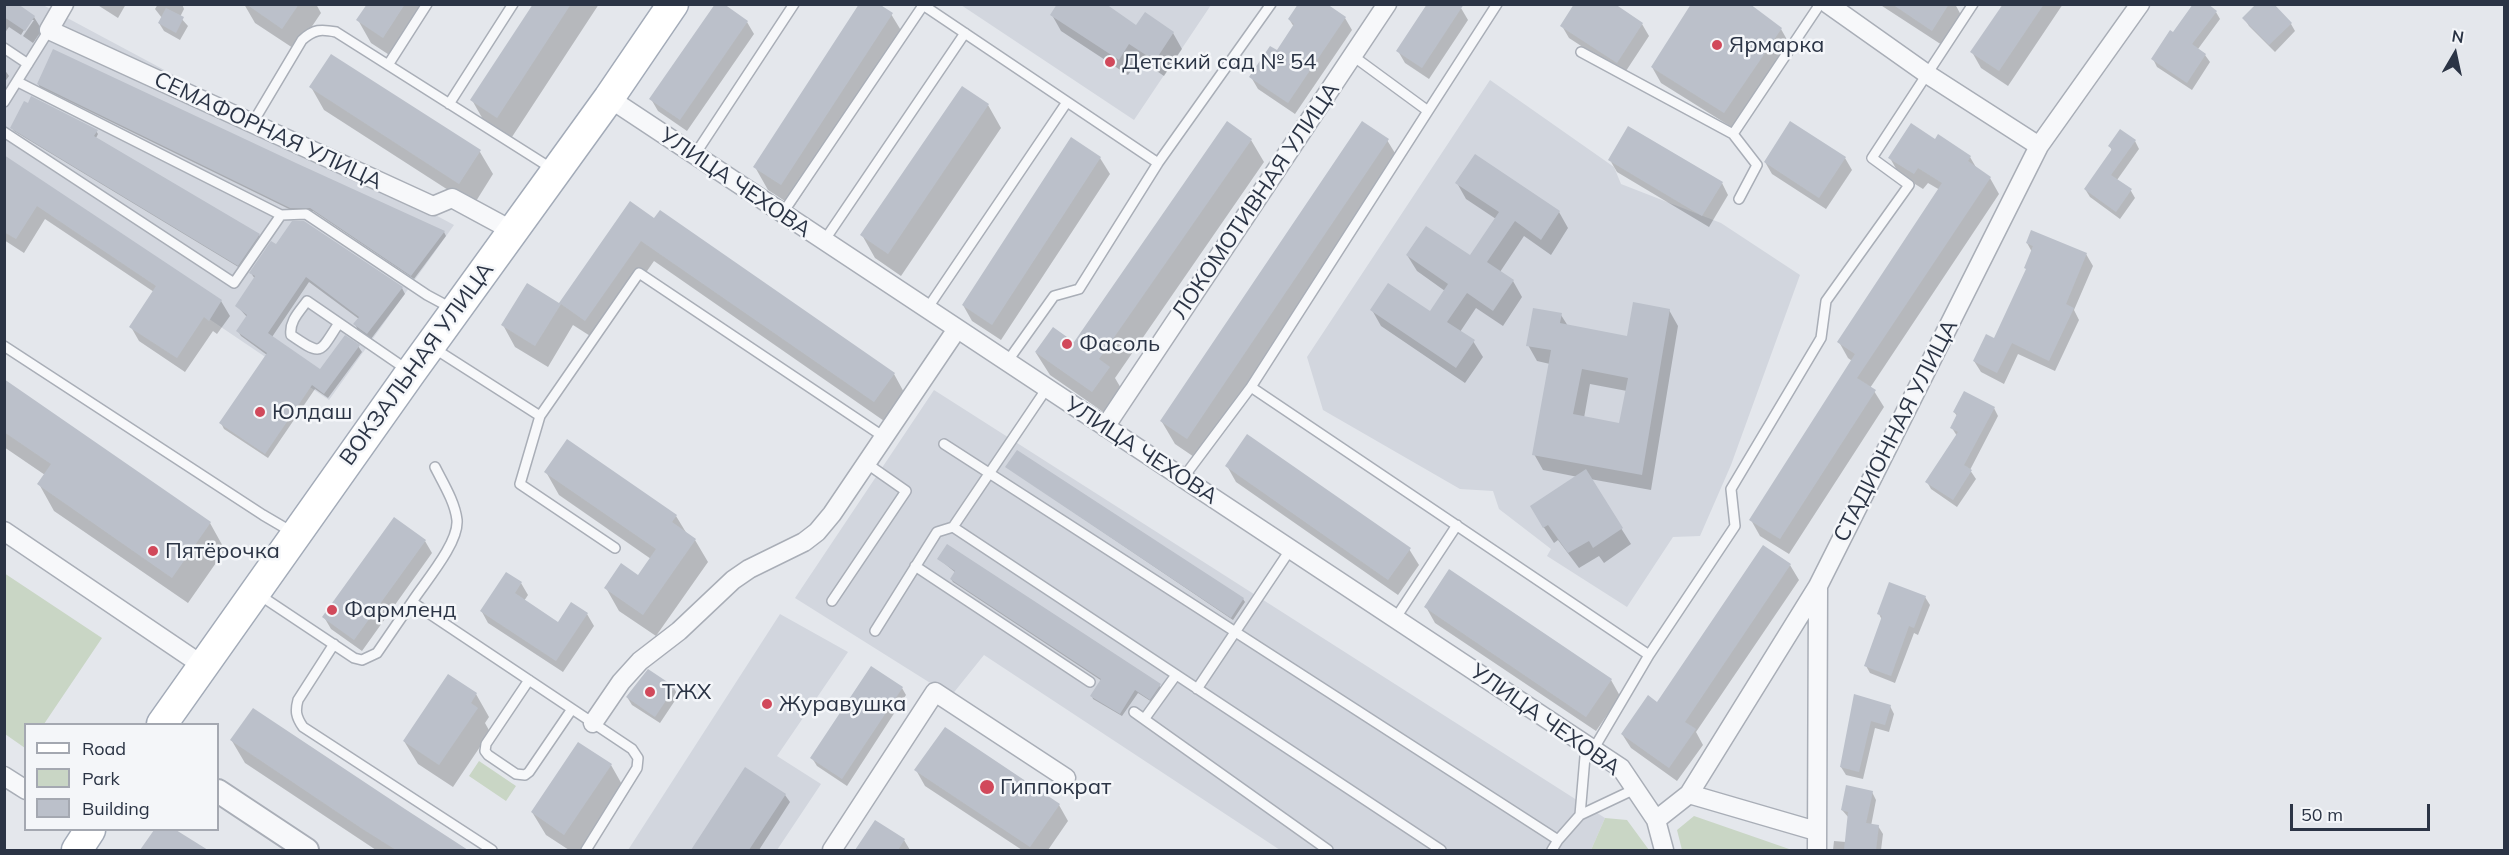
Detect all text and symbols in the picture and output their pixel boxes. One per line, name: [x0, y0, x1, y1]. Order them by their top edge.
north arrow: [2425, 24, 2485, 84]
text: N: [2450, 25, 2465, 47]
place label: Ярмарка: [1729, 32, 1824, 58]
marker: Ярмарка: [1710, 38, 1724, 52]
place label: Детский сад № 54: [1122, 49, 1316, 75]
marker: Детский сад № 54: [1103, 55, 1117, 69]
street label: СЕМАФОРНАЯ УЛИЦА: [150, 66, 386, 196]
street label: ЛОКОМОТИВНАЯ УЛИЦА: [1167, 77, 1345, 325]
street label: УЛИЦА ЧЕХОВА: [654, 123, 816, 243]
street label: ВОКЗАЛЬНАЯ УЛИЦА: [335, 257, 499, 471]
street label: СТАДИОННАЯ УЛИЦА: [1828, 315, 1964, 547]
place label: Фасоль: [1079, 331, 1160, 357]
marker: Фасоль: [1060, 337, 1074, 351]
street label: УЛИЦА ЧЕХОВА: [1060, 392, 1222, 510]
place label: Юлдаш: [272, 399, 352, 425]
marker: Юлдаш: [253, 405, 267, 419]
place label: Пятёрочка: [165, 538, 280, 564]
marker: Пятёрочка: [146, 544, 160, 558]
place label: Фармленд: [344, 597, 456, 623]
marker: Фармленд: [325, 603, 339, 617]
street label: УЛИЦА ЧЕХОВА: [1465, 658, 1625, 782]
place label: ТЖХ: [662, 679, 711, 705]
marker: ТЖХ: [643, 685, 657, 699]
place label: Журавушка: [779, 691, 907, 717]
marker: Журавушка: [760, 697, 774, 711]
legend: [24, 723, 219, 831]
text: Road: [82, 737, 126, 760]
text: Park: [82, 767, 120, 790]
place label: Гиппократ: [1000, 774, 1111, 800]
marker: Гиппократ: [978, 778, 996, 796]
scale bar: [2293, 792, 2432, 830]
text: Building: [82, 797, 150, 820]
text: 50 m: [2301, 803, 2343, 826]

